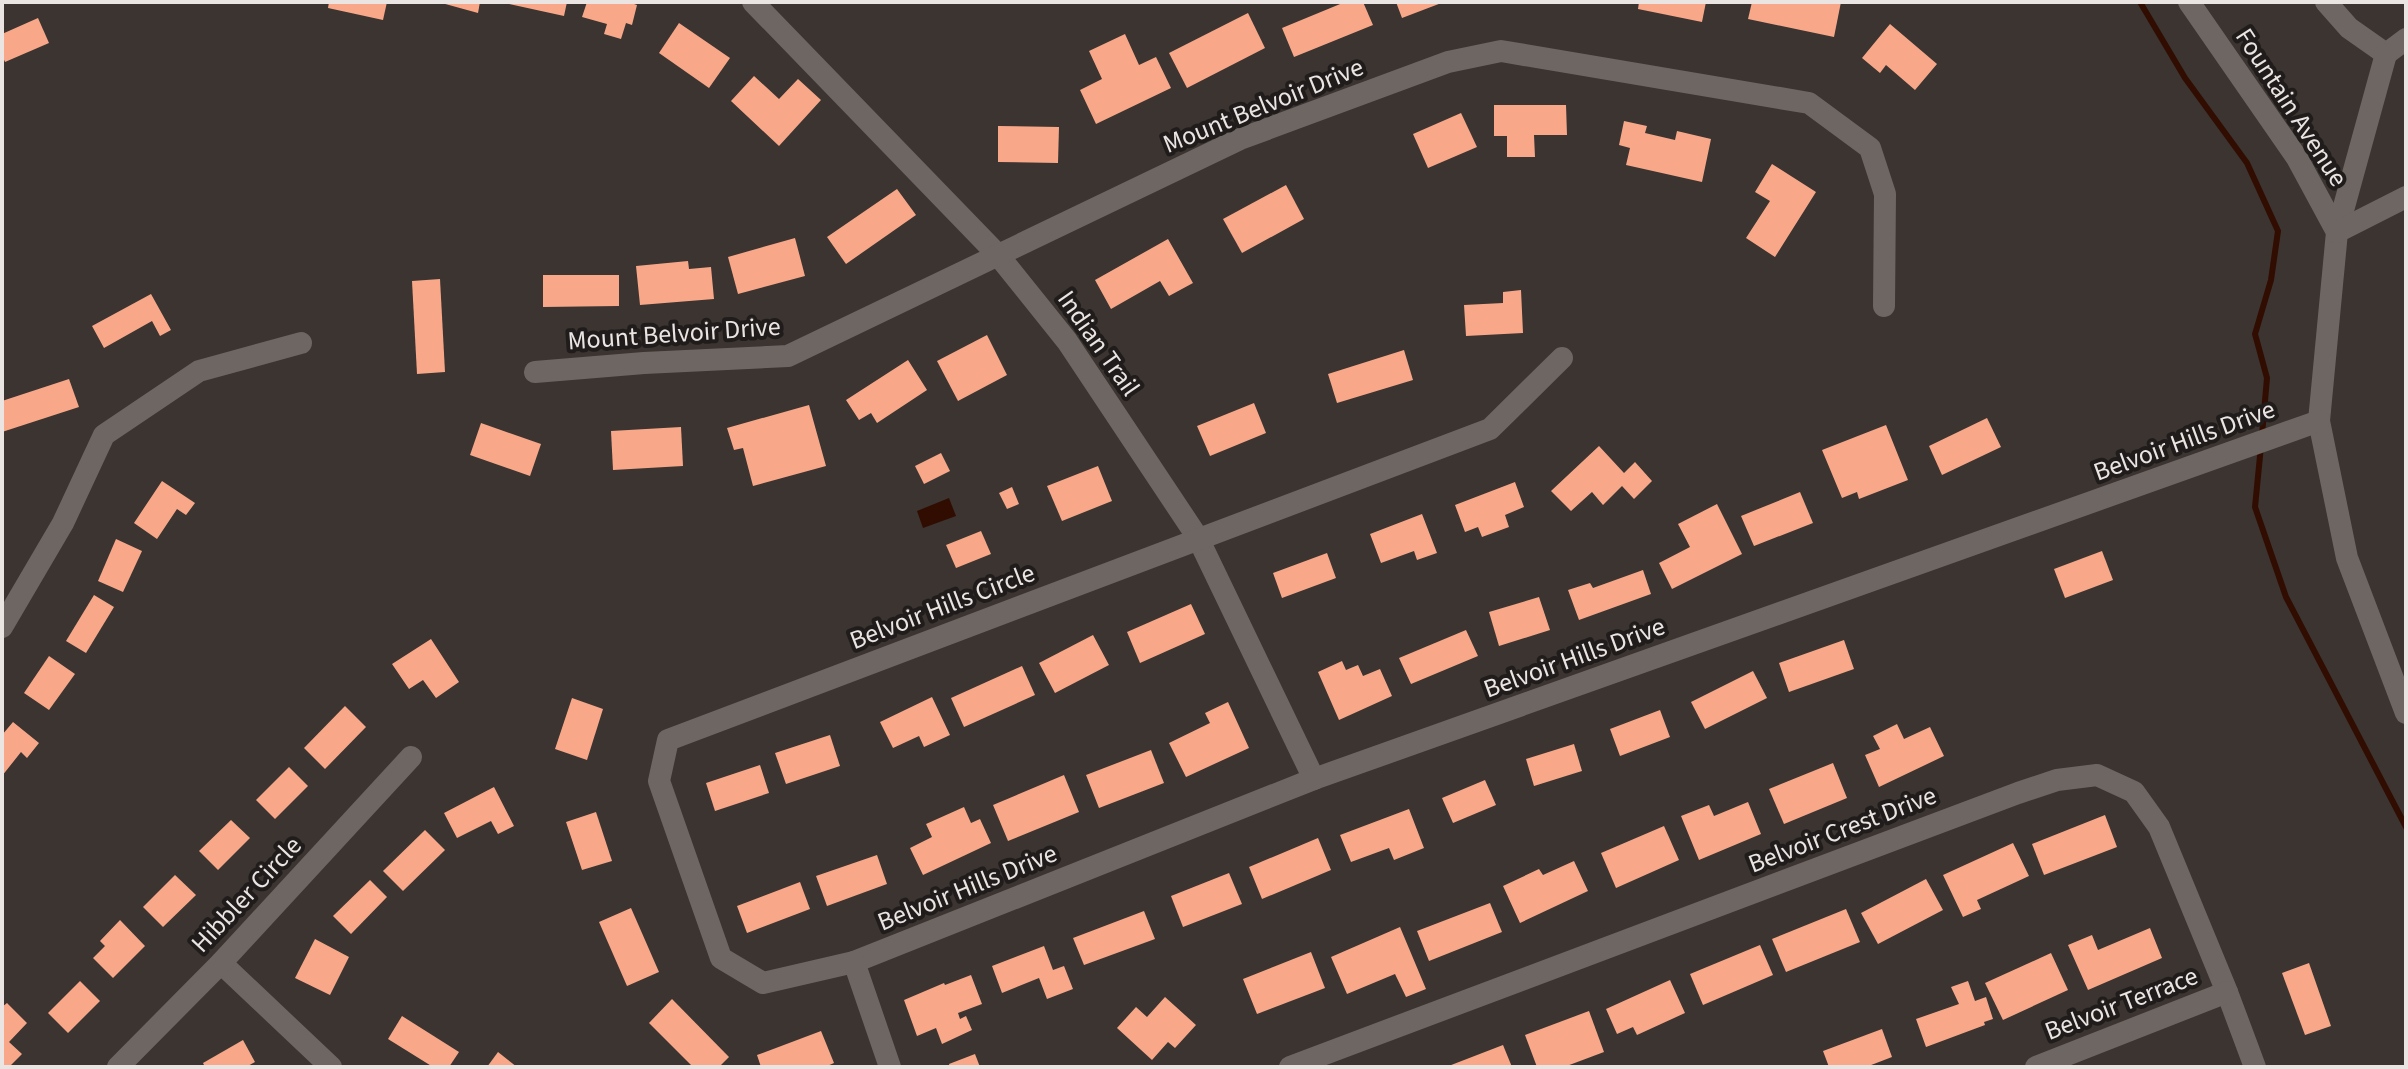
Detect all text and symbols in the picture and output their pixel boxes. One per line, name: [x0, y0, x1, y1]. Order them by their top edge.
street label: Fountain Avenue: [2226, 21, 2357, 194]
street label: Mount Belvoir Drive: [1157, 48, 1369, 163]
street label: Indian Trail: [1049, 283, 1149, 404]
street label: Mount Belvoir Drive: [566, 308, 782, 359]
street label: Belvoir Hills Drive: [2088, 390, 2280, 490]
street label: Belvoir Hills Circle: [844, 554, 1040, 659]
street label: Belvoir Hills Drive: [1478, 607, 1670, 707]
street label: Belvoir Crest Drive: [1743, 777, 1942, 882]
street label: Hibbler Circle: [183, 828, 310, 961]
street label: Belvoir Hills Drive: [872, 835, 1062, 940]
street label: Belvoir Terrace: [2039, 957, 2203, 1050]

